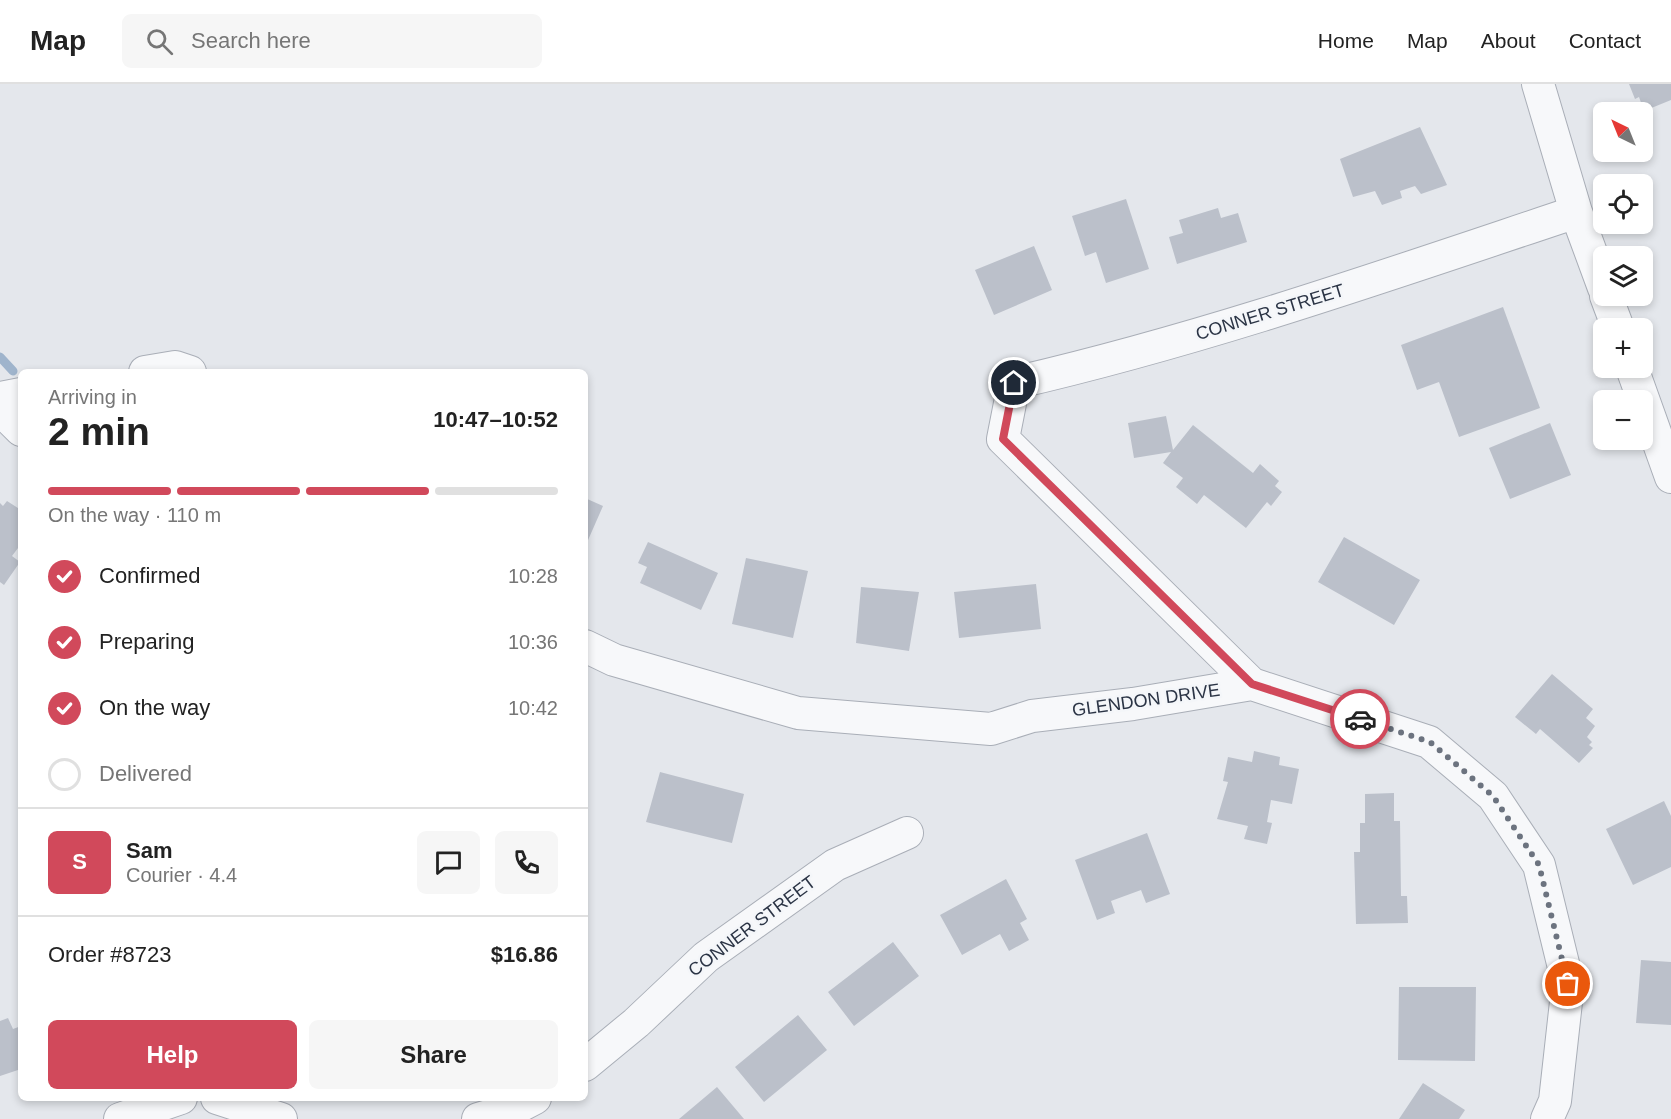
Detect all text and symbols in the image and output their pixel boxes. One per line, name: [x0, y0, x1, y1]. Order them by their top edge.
search box: [122, 14, 542, 68]
text: Map: [30, 25, 86, 56]
icon: search: [143, 25, 176, 58]
text: Search here: [191, 28, 311, 53]
text: Home: [1318, 29, 1374, 52]
text: Map: [1407, 29, 1448, 52]
text: About: [1481, 29, 1536, 52]
text: Contact: [1569, 29, 1641, 52]
north arrow: [1593, 102, 1653, 162]
map controls: [1593, 102, 1653, 450]
button: locate: [1593, 174, 1653, 234]
button: layers: [1593, 246, 1653, 306]
street label: CONNER STREET: [1193, 280, 1347, 344]
button: +: [1593, 318, 1653, 378]
pin: [988, 357, 1039, 408]
icon: home: [997, 366, 1030, 399]
text: Arriving in: [48, 386, 137, 408]
button: −: [1593, 390, 1653, 450]
text: 10:47–10:52: [433, 407, 558, 432]
text: 2 min: [48, 410, 150, 453]
text: On the way · 110 m: [48, 504, 221, 526]
icon: check: [48, 560, 81, 593]
text: Confirmed: [99, 563, 200, 588]
text: 10:28: [508, 565, 558, 587]
icon: check: [48, 626, 81, 659]
text: Preparing: [99, 629, 194, 654]
text: 10:36: [508, 631, 558, 653]
street label: GLENDON DRIVE: [1071, 680, 1221, 720]
courier: [1330, 689, 1390, 749]
icon: check: [48, 692, 81, 725]
text: On the way: [99, 695, 210, 720]
text: 10:42: [508, 697, 558, 719]
icon: car: [1344, 703, 1377, 736]
text: Delivered: [99, 761, 192, 786]
button: chat: [417, 831, 480, 894]
button: phone: [495, 831, 558, 894]
text: Sam: [126, 838, 172, 863]
text: S: [72, 849, 87, 874]
text: Courier · 4.4: [126, 864, 237, 886]
street label: CONNER STREET: [684, 872, 820, 980]
text: Order #8723: [48, 942, 172, 967]
text: $16.86: [491, 942, 558, 967]
pin: [1542, 958, 1593, 1009]
icon: bag: [1551, 967, 1584, 1000]
button: Help: [48, 1020, 297, 1089]
button: Share: [309, 1020, 558, 1089]

